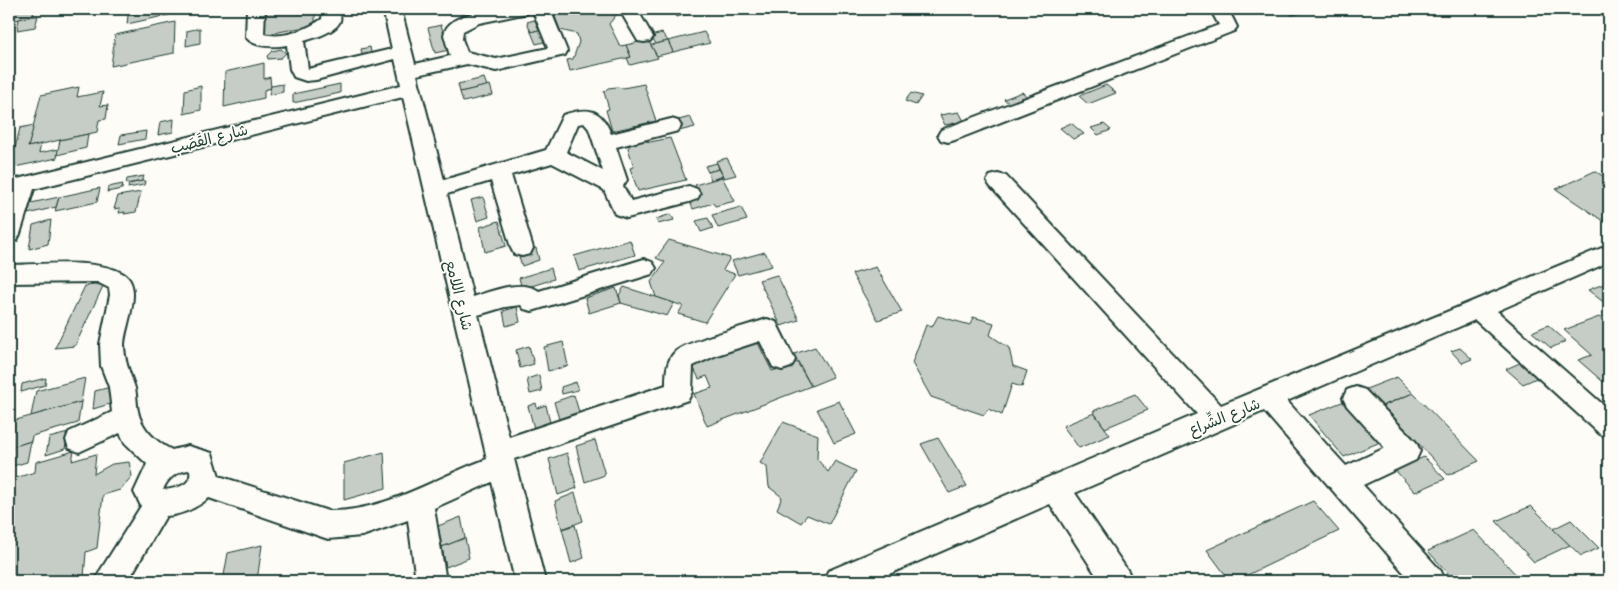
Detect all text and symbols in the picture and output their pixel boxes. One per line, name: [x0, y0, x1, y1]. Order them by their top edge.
street label: شارع القَصَب: [168, 119, 250, 158]
street label: شارع اللامع: [440, 258, 478, 333]
street label: شارع الشِّراع: [1185, 393, 1263, 440]

